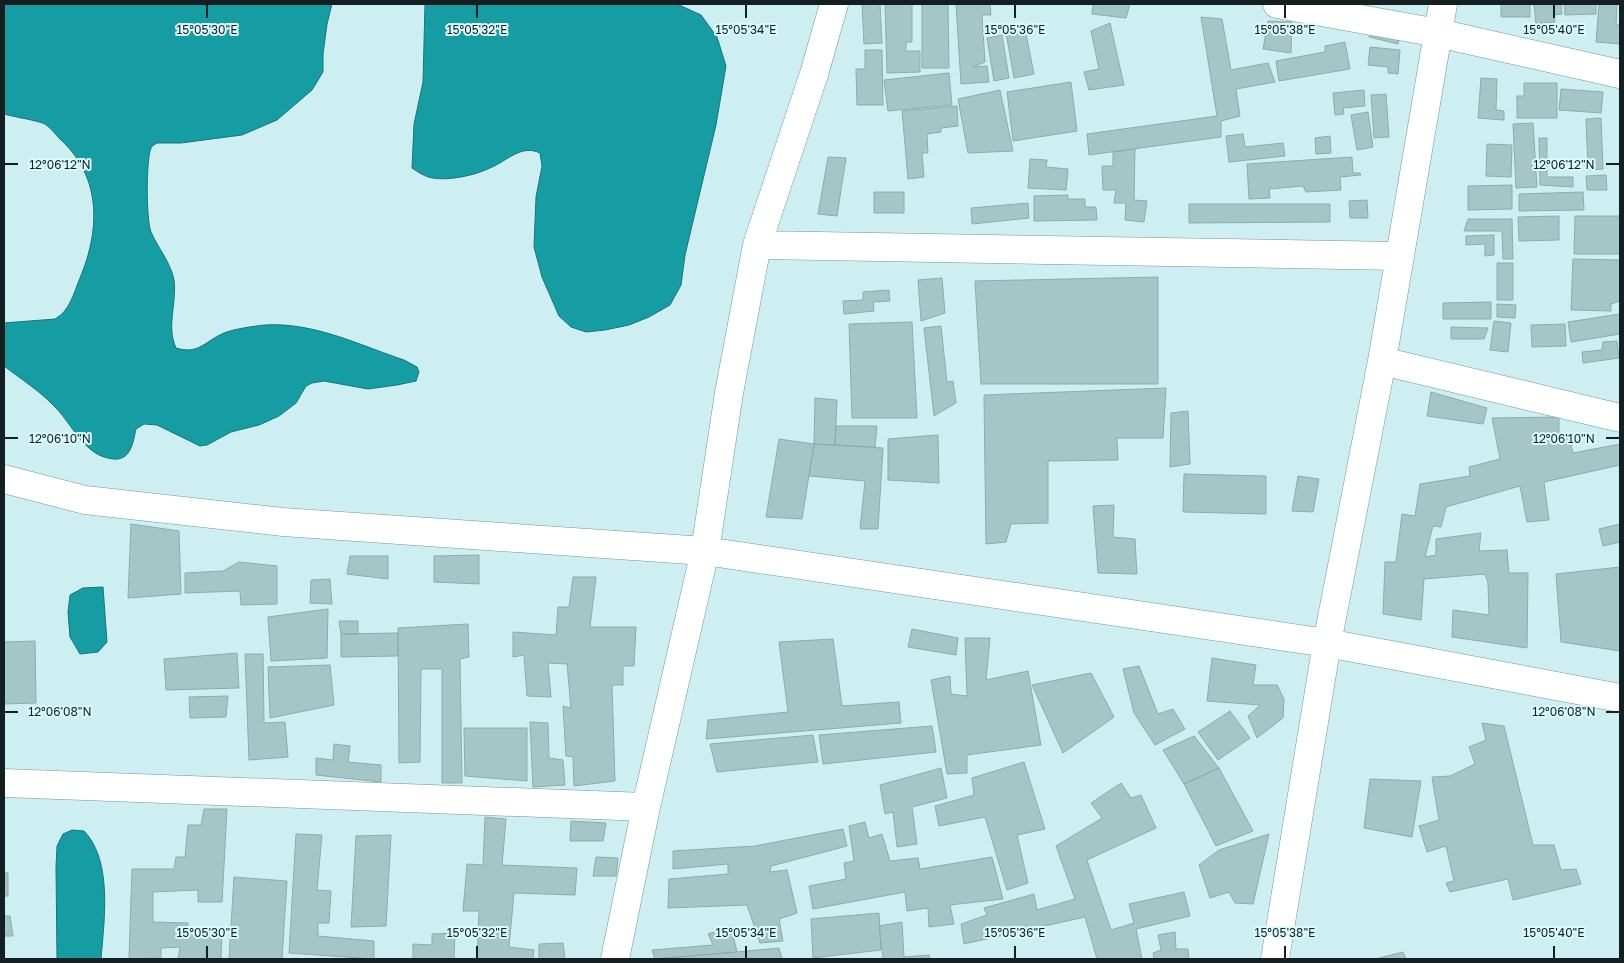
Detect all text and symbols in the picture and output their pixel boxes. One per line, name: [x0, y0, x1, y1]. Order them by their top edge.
text: 15°05'30"E: [177, 22, 237, 37]
text: 15°05'32"E: [447, 22, 507, 37]
text: 15°05'34"E: [716, 22, 776, 37]
text: 15°05'36"E: [985, 22, 1045, 37]
text: 15°05'38"E: [1255, 22, 1315, 37]
text: 15°05'40"E: [1523, 22, 1585, 37]
text: 12°06'12"N: [29, 157, 91, 172]
text: 12°06'12"N: [1533, 157, 1595, 172]
text: 12°06'10"N: [29, 431, 91, 446]
text: 12°06'10"N: [1533, 431, 1595, 446]
text: 12°06'08"N: [28, 704, 92, 719]
text: 12°06'08"N: [1532, 704, 1596, 719]
text: 15°05'30"E: [177, 925, 237, 940]
text: 15°05'32"E: [447, 925, 507, 940]
text: 15°05'34"E: [716, 925, 776, 940]
text: 15°05'36"E: [985, 925, 1045, 940]
text: 15°05'38"E: [1255, 925, 1315, 940]
text: 15°05'40"E: [1523, 925, 1585, 940]

